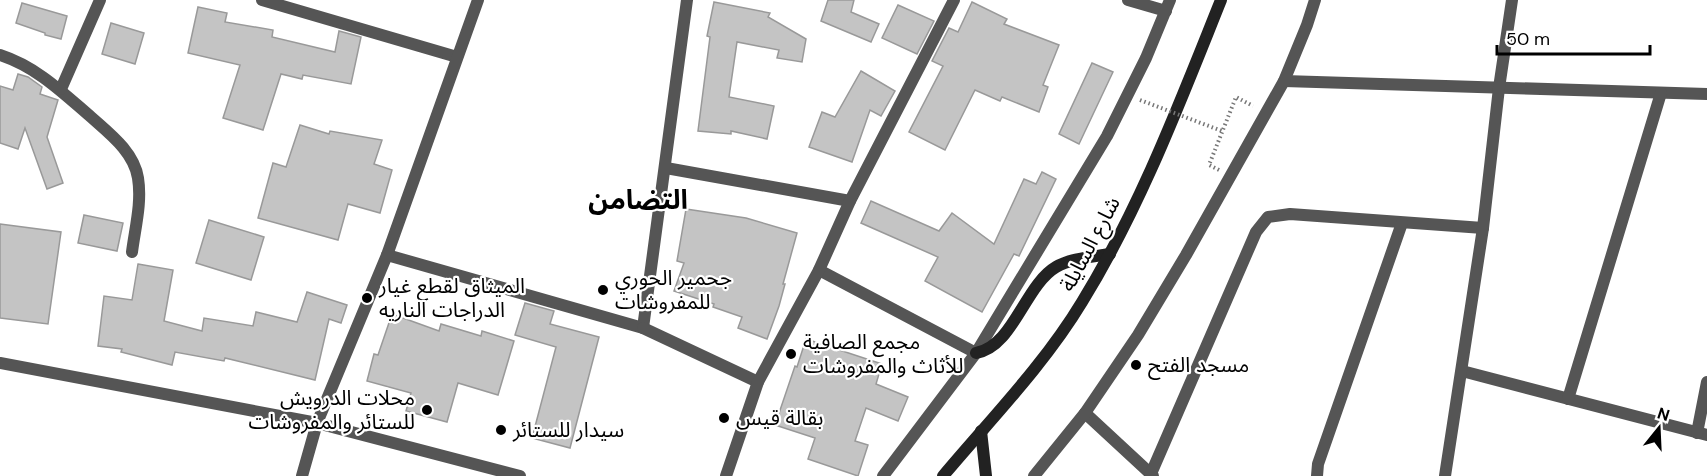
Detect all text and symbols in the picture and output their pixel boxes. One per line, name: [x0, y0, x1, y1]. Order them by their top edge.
scale bar: [1497, 18, 1650, 56]
text: 50 m: [1506, 27, 1550, 51]
district label: التضامن: [588, 182, 688, 217]
street label: شارع السايلة: [1053, 192, 1128, 297]
place label: جحمير الحوري للمفروشات: [615, 264, 732, 316]
place label: الميثاق لقطع غيار الدراجات الناريه: [378, 272, 525, 324]
marker: جحمير الحوري للمفروشات: [596, 283, 610, 297]
marker: الميثاق لقطع غيار الدراجات الناريه: [360, 291, 374, 305]
place label: مجمع الصافية للأثاث والمفروشات: [803, 328, 963, 380]
marker: مجمع الصافية للأثاث والمفروشات: [784, 347, 798, 361]
place label: مسجد الفتح: [1148, 351, 1249, 380]
marker: مسجد الفتح: [1129, 358, 1143, 372]
place label: محلات الدرويش للستائر والمفروشات: [248, 384, 415, 436]
north arrow: [1629, 398, 1689, 458]
text: N: [1655, 402, 1672, 426]
marker: محلات الدرويش للستائر والمفروشات: [420, 403, 434, 417]
place label: بقالة قيس: [736, 404, 823, 432]
marker: بقالة قيس: [717, 411, 731, 425]
place label: سيدار للستائر: [512, 416, 624, 444]
marker: سيدار للستائر: [494, 423, 508, 437]

